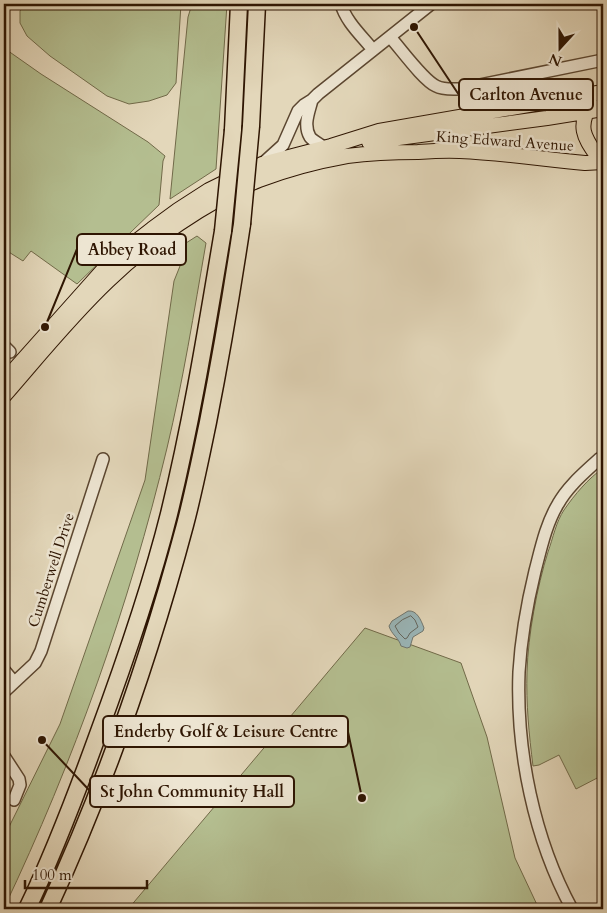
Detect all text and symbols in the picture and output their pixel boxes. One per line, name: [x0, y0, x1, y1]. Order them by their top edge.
north arrow: [534, 22, 584, 72]
text: N: [546, 49, 565, 71]
callout: Carlton Avenue: [459, 79, 593, 110]
text: Carlton Avenue: [469, 84, 583, 106]
street label: King Edward Avenue: [435, 126, 575, 156]
callout: Abbey Road: [77, 234, 186, 265]
text: Abbey Road: [88, 239, 176, 261]
street label: Cumberwell Drive: [23, 510, 79, 630]
callout: Enderby Golf & Leisure Centre: [103, 716, 348, 747]
text: Enderby Golf & Leisure Centre: [114, 721, 338, 743]
callout: St John Community Hall: [90, 776, 294, 807]
text: St John Community Hall: [100, 781, 284, 803]
scale bar: [25, 858, 148, 890]
text: 100 m: [32, 865, 72, 885]

